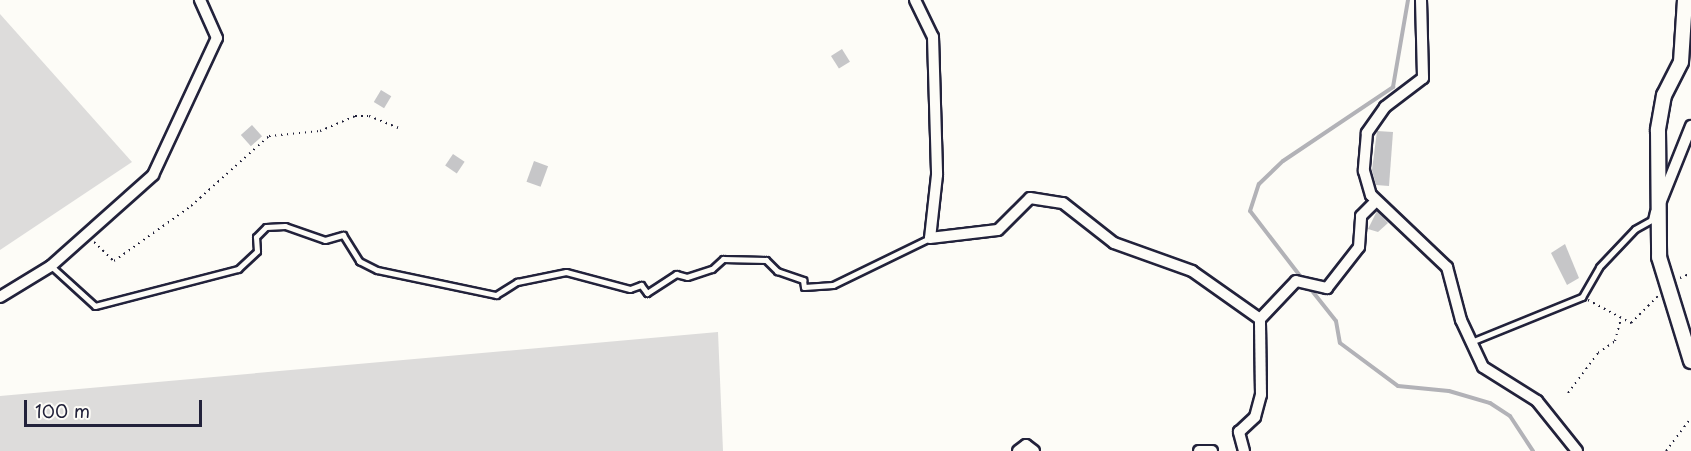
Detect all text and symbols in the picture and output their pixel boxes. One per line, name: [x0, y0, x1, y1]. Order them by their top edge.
scale bar: [27, 388, 206, 426]
text: 100 m: [35, 397, 90, 424]

